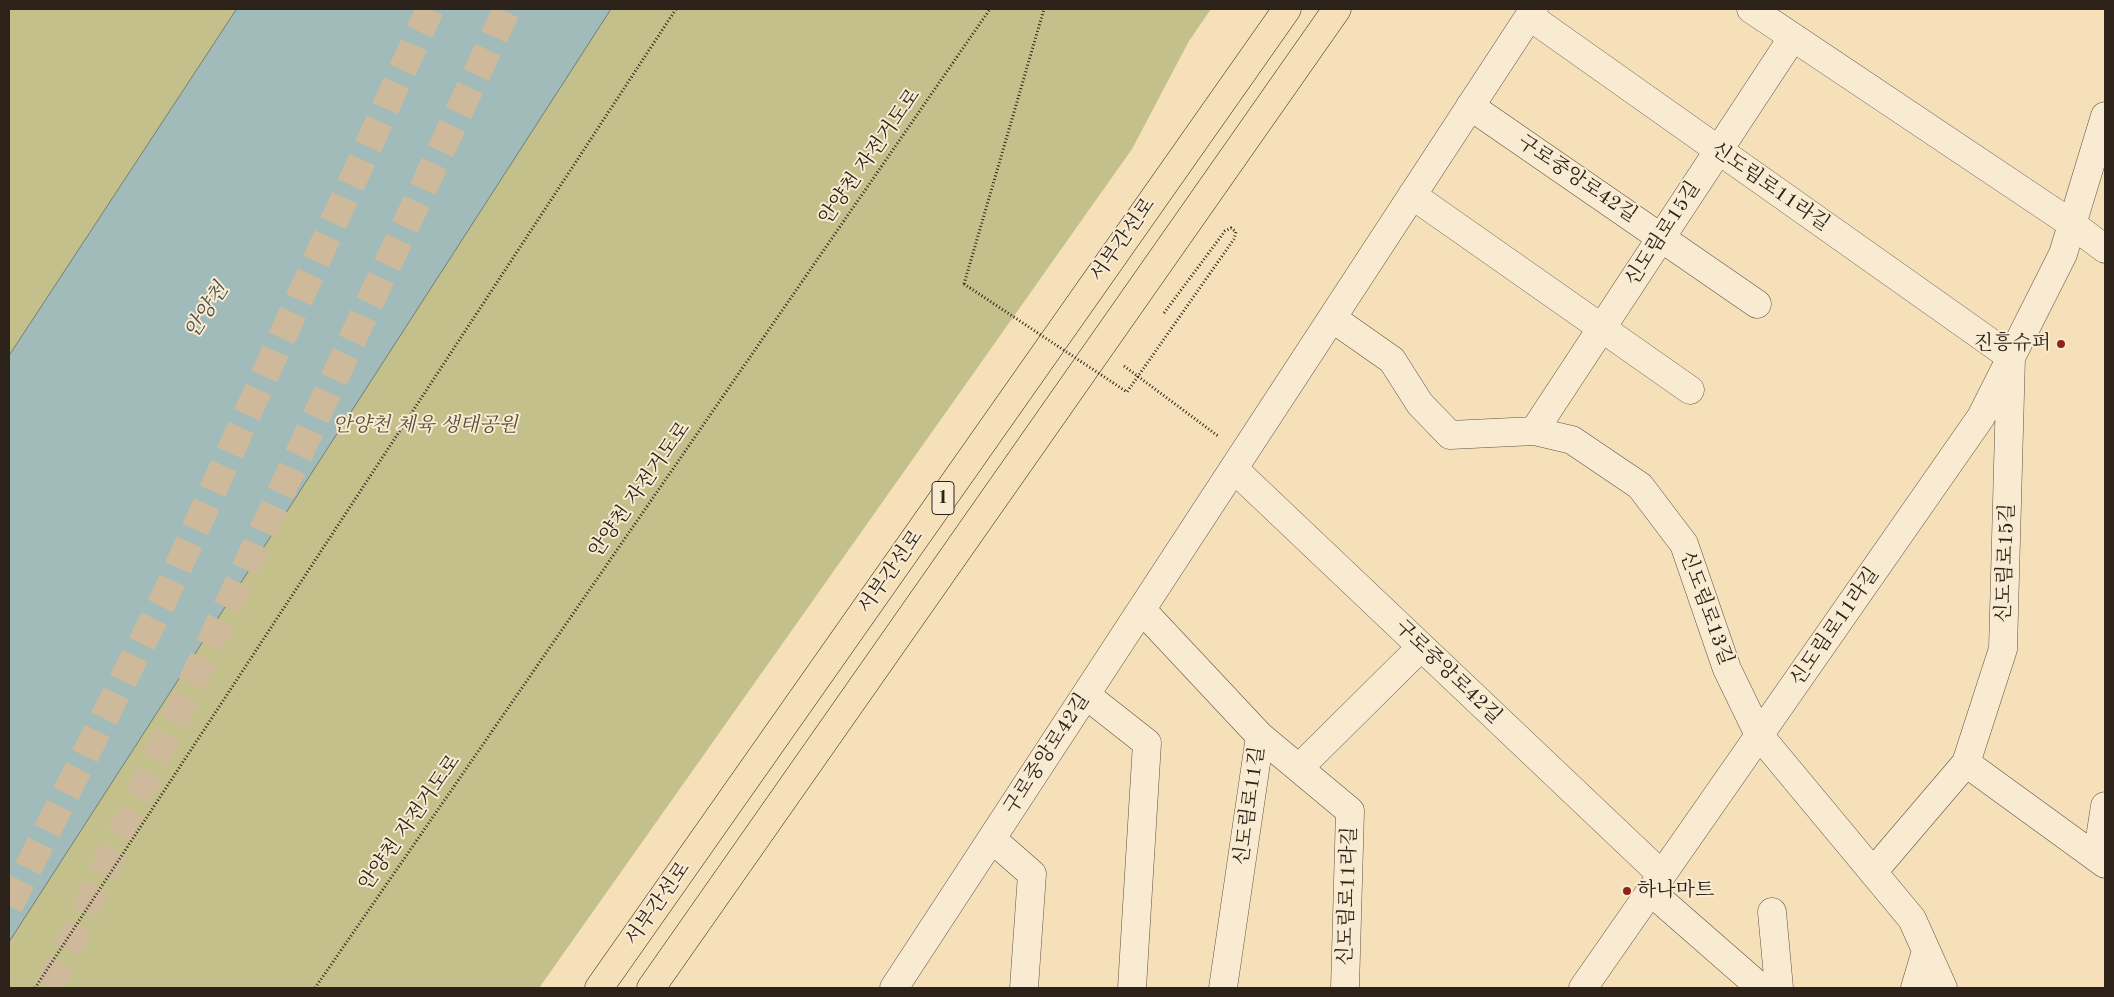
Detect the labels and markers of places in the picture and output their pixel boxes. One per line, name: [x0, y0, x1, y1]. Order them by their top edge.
place label: 진흥슈퍼: [1974, 332, 2051, 356]
marker: 진흥슈퍼: [2055, 338, 2067, 350]
place label: 하나마트: [1637, 879, 1714, 903]
marker: 하나마트: [1621, 885, 1633, 897]

